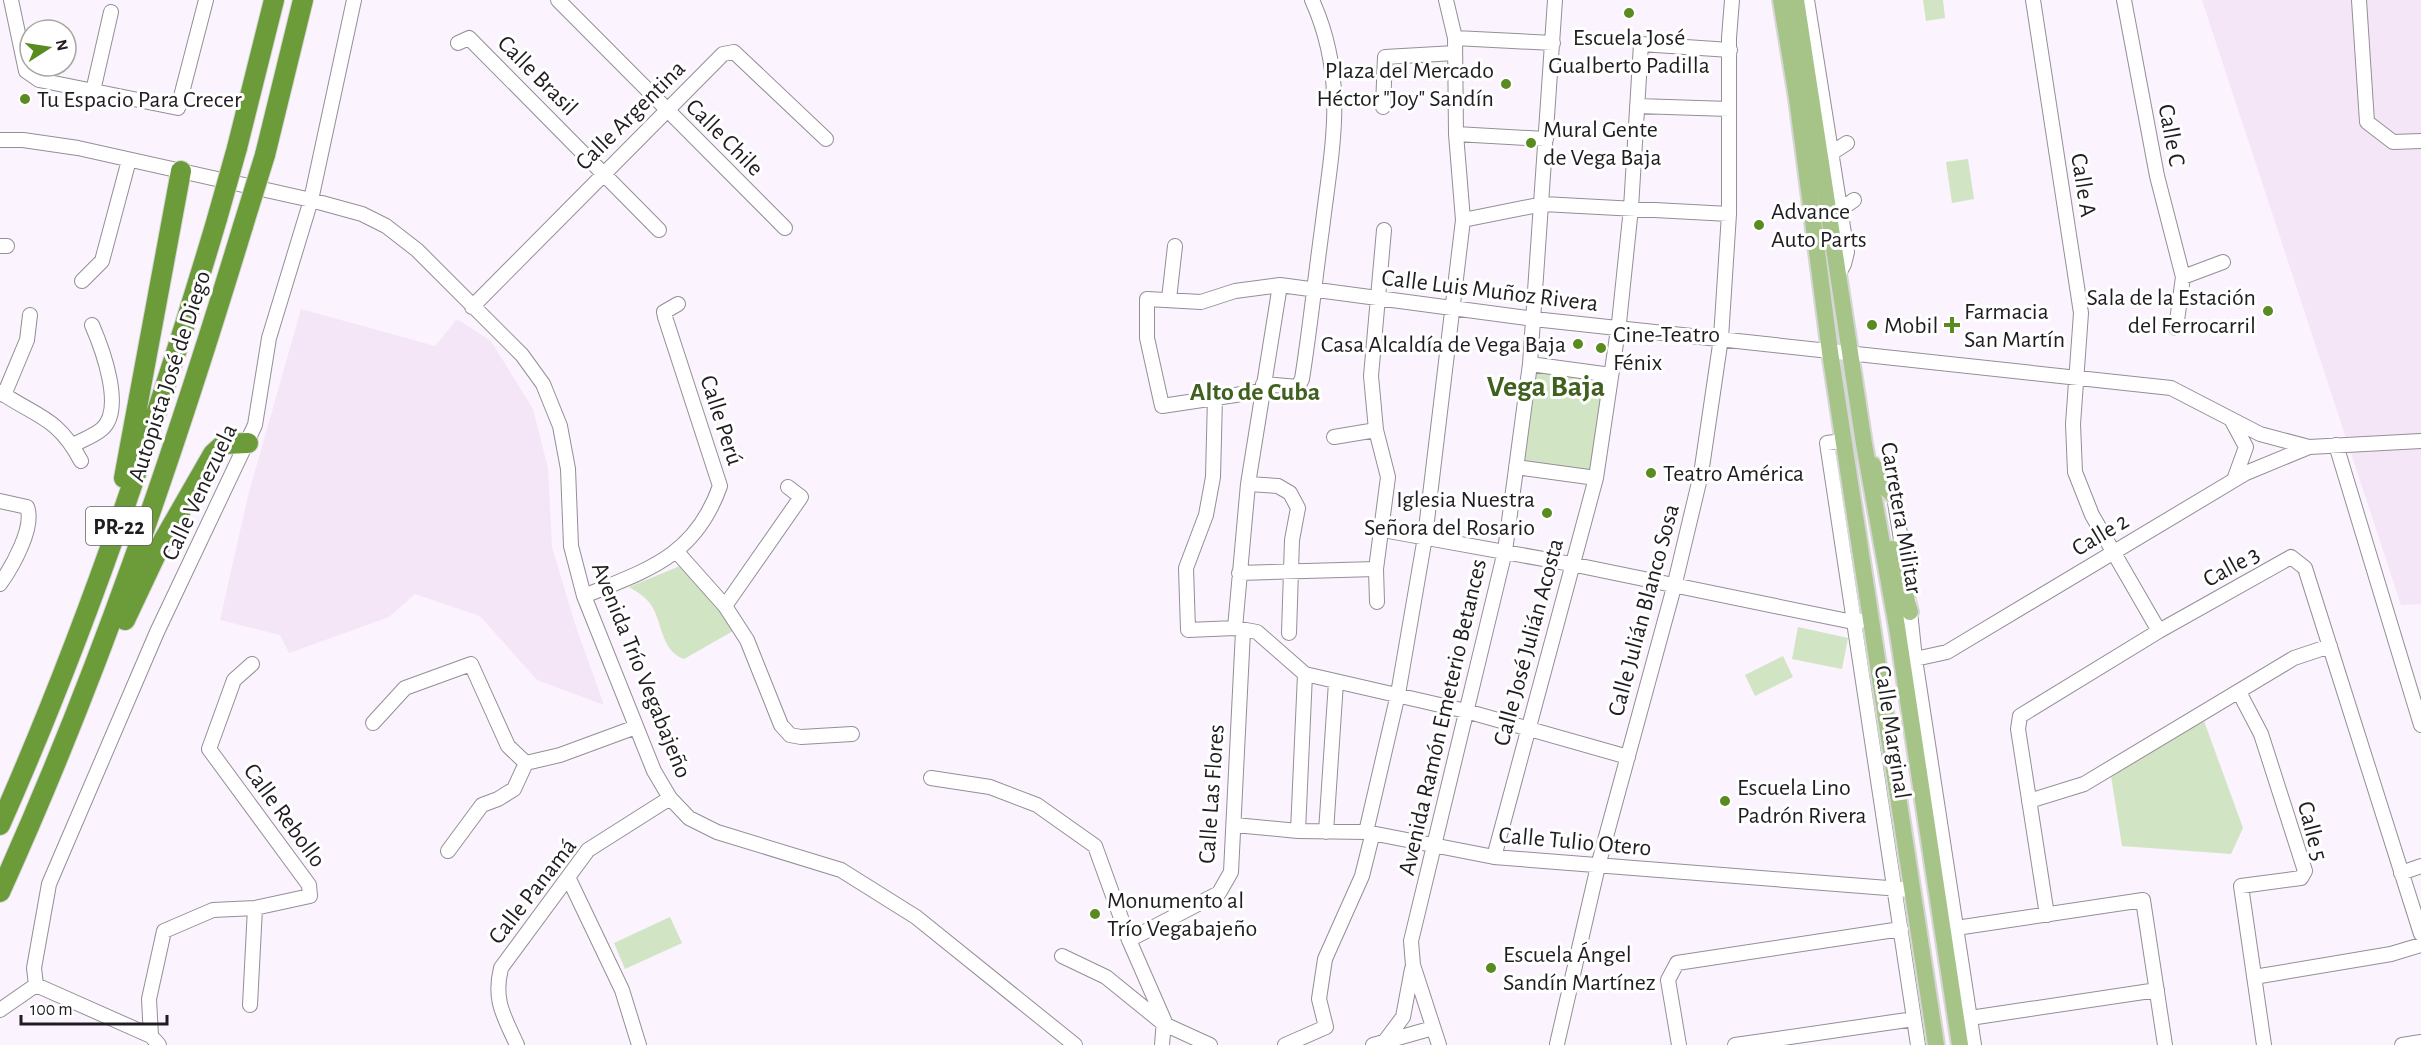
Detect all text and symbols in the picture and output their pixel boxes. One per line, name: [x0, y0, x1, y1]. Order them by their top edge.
marker: Escuela José Gualberto Padilla: [1622, 6, 1636, 20]
north arrow: [18, 18, 78, 78]
place label: Escuela José Gualberto Padilla: [1548, 26, 1710, 78]
street label: Calle Brasil: [493, 31, 582, 120]
text: N: [53, 38, 71, 52]
street label: Calle Argentina: [571, 56, 690, 175]
place label: Plaza del Mercado Héctor "Joy" Sandín: [1316, 59, 1494, 111]
marker: Plaza del Mercado Héctor "Joy" Sandín: [1499, 77, 1513, 91]
place label: Tu Espacio Para Crecer: [37, 88, 242, 112]
marker: Tu Espacio Para Crecer: [18, 92, 32, 106]
street label: Calle Chile: [681, 94, 768, 181]
street label: Calle C: [2153, 102, 2189, 168]
place label: Mural Gente de Vega Baja: [1543, 118, 1662, 170]
marker: Mural Gente de Vega Baja: [1524, 136, 1538, 150]
street label: Calle A: [2066, 152, 2100, 219]
place label: Advance Auto Parts: [1771, 200, 1867, 252]
marker: Advance Auto Parts: [1752, 218, 1766, 232]
street label: Calle Luis Muñoz Rivera: [1380, 266, 1600, 316]
street label: Autopista José de Diego: [125, 268, 215, 485]
place label: Sala de la Estación del Ferrocarril: [2087, 286, 2256, 338]
place label: Farmacia San Martín: [1964, 300, 2065, 352]
marker: Sala de la Estación del Ferrocarril: [2261, 304, 2275, 318]
place label: Mobil: [1884, 314, 1938, 338]
marker: Mobil: [1865, 318, 1879, 332]
marker: Farmacia San Martín: [1945, 318, 1959, 332]
place label: Cine-Teatro Fénix: [1613, 323, 1720, 375]
place label: Casa Alcaldía de Vega Baja: [1321, 333, 1566, 357]
marker: Casa Alcaldía de Vega Baja: [1571, 337, 1585, 351]
marker: Cine-Teatro Fénix: [1594, 341, 1608, 355]
street label: Calle Perú: [695, 372, 747, 468]
district label: Vega Baja: [1487, 372, 1605, 402]
district label: Alto de Cuba: [1190, 379, 1320, 405]
street label: Calle Venezuela: [158, 420, 242, 564]
street label: Carretera Militar: [1876, 440, 1926, 596]
place label: Teatro América: [1663, 462, 1804, 486]
marker: Teatro América: [1644, 466, 1658, 480]
place label: Iglesia Nuestra Señora del Rosario: [1364, 488, 1535, 540]
street label: Calle Julián Blanco Sosa: [1604, 502, 1684, 719]
marker: Iglesia Nuestra Señora del Rosario: [1540, 506, 1554, 520]
road number: PR-22: [86, 507, 152, 545]
street label: Calle 2: [2068, 509, 2133, 561]
street label: Calle José Julián Acosta: [1490, 536, 1568, 749]
street label: Calle 3: [2199, 542, 2264, 592]
street label: Avenida Ramón Emeterio Betances: [1395, 557, 1491, 878]
street label: Avenida Trío Vegabajeño: [587, 559, 695, 782]
street label: Calle Marginal: [1870, 664, 1914, 801]
street label: Calle Las Flores: [1195, 723, 1229, 865]
street label: Calle Rebollo: [239, 759, 330, 872]
place label: Escuela Lino Padrón Rivera: [1737, 776, 1867, 828]
marker: Escuela Lino Padrón Rivera: [1718, 794, 1732, 808]
street label: Calle 5: [2293, 799, 2331, 864]
street label: Calle Tulio Otero: [1498, 823, 1652, 861]
street label: Calle Panamá: [484, 834, 581, 949]
place label: Monumento al Trío Vegabajeño: [1107, 889, 1257, 941]
marker: Monumento al Trío Vegabajeño: [1088, 907, 1102, 921]
place label: Escuela Ángel Sandín Martínez: [1503, 941, 1656, 995]
marker: Escuela Ángel Sandín Martínez: [1484, 961, 1498, 975]
scale bar: [21, 988, 166, 1026]
text: 100 m: [30, 1001, 73, 1019]

